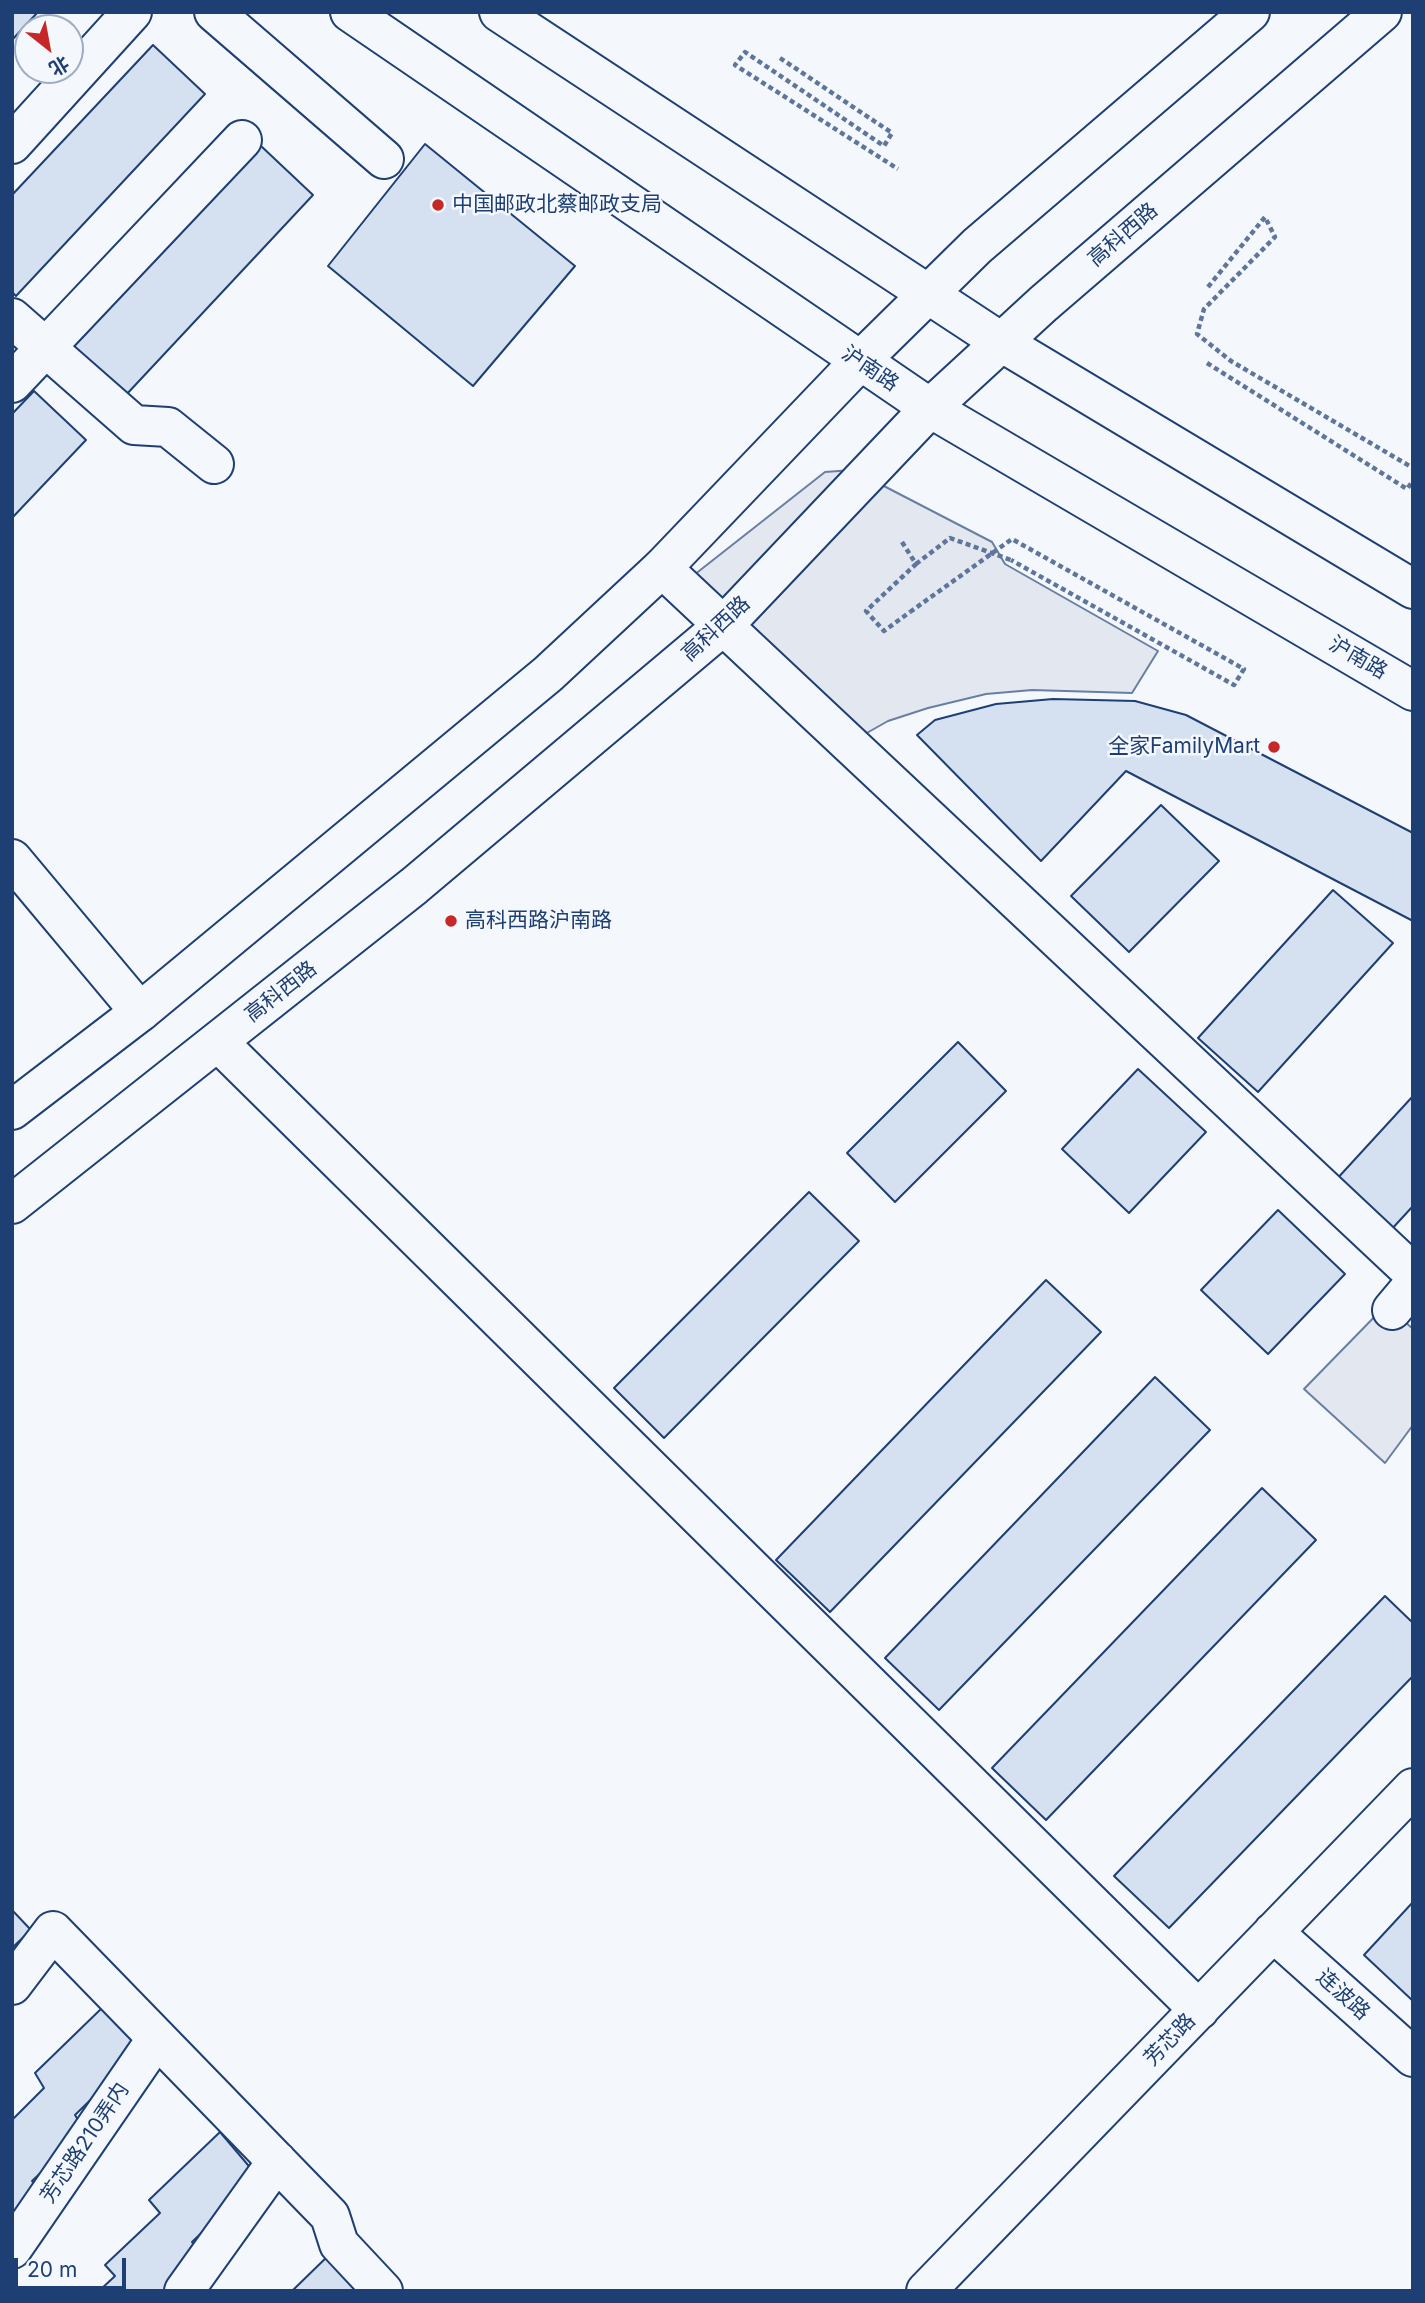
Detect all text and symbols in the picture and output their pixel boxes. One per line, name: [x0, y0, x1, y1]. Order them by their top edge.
north arrow: [14, 14, 84, 84]
text: 北: [45, 51, 73, 80]
place label: 中国邮政北蔡邮政支局: [452, 192, 662, 218]
marker: 中国邮政北蔡邮政支局: [430, 197, 446, 213]
street label: 高科西路: [1083, 198, 1163, 272]
street label: 沪南路: [837, 341, 903, 397]
street label: 高科西路: [677, 591, 755, 667]
street label: 沪南路: [1324, 631, 1392, 685]
place label: 全家FamilyMart: [1108, 734, 1260, 760]
marker: 全家FamilyMart: [1266, 739, 1282, 755]
place label: 高科西路沪南路: [465, 908, 612, 934]
marker: 高科西路沪南路: [443, 913, 459, 929]
street label: 高科西路: [240, 956, 322, 1028]
street label: 连波路: [1311, 1965, 1375, 2025]
street label: 芳芯路: [1139, 2009, 1201, 2071]
street label: 芳芯路210弄内: [36, 2078, 134, 2208]
scale bar: [18, 2244, 130, 2288]
text: 20 m: [27, 2257, 77, 2282]

